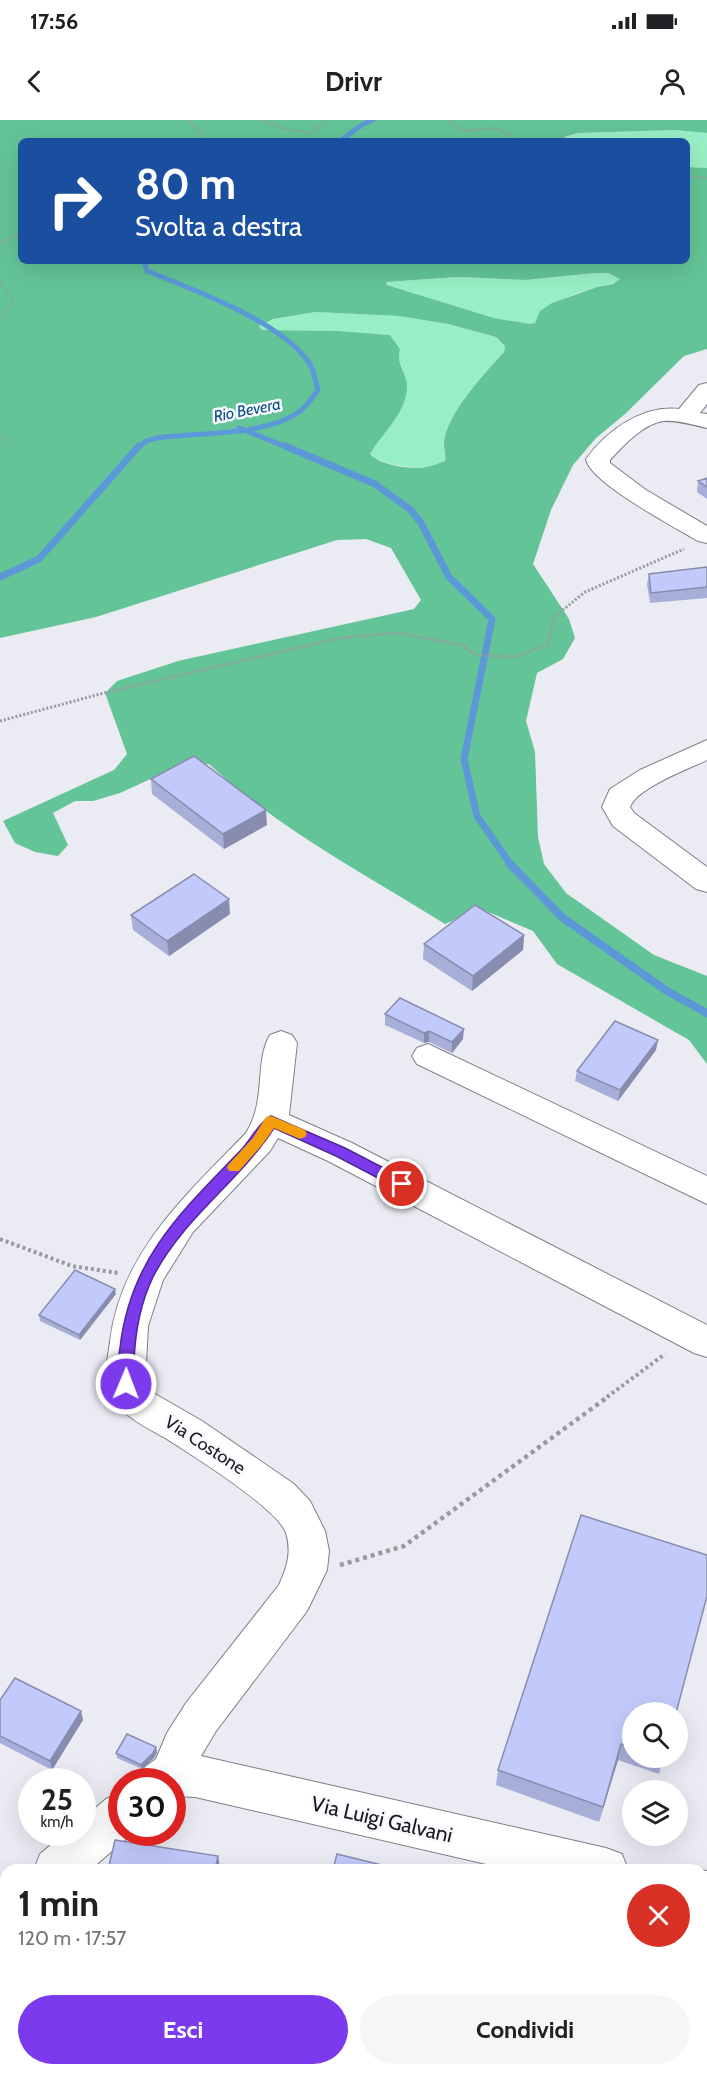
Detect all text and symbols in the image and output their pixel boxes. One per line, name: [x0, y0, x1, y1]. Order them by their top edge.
text: 17:56: [30, 8, 78, 35]
icon: back: [18, 65, 51, 98]
text: Drivr: [325, 65, 382, 98]
icon: person: [656, 65, 689, 98]
text: 80 m: [135, 158, 236, 210]
icon: right: [36, 162, 114, 240]
text: Svolta a destra: [135, 210, 302, 243]
water label: Rio Bevera: [212, 394, 282, 426]
pin: [376, 1158, 427, 1209]
icon: arrive: [385, 1167, 418, 1200]
position arrow: [94, 1352, 158, 1416]
street label: Via Costone: [161, 1411, 249, 1479]
map controls: [622, 1702, 688, 1846]
button: search: [622, 1702, 688, 1768]
speed limit sign: 30: [108, 1768, 186, 1846]
button: layers: [622, 1780, 688, 1846]
text: 25: [41, 1781, 73, 1818]
street label: Via Luigi Galvani: [309, 1791, 455, 1847]
text: km/h: [41, 1813, 73, 1831]
text: 1 min: [18, 1881, 99, 1925]
button: close: [627, 1884, 690, 1947]
text: 120 m · 17:57: [18, 1926, 126, 1950]
button: Esci: [18, 1995, 348, 2064]
button: Condividi: [360, 1995, 690, 2064]

